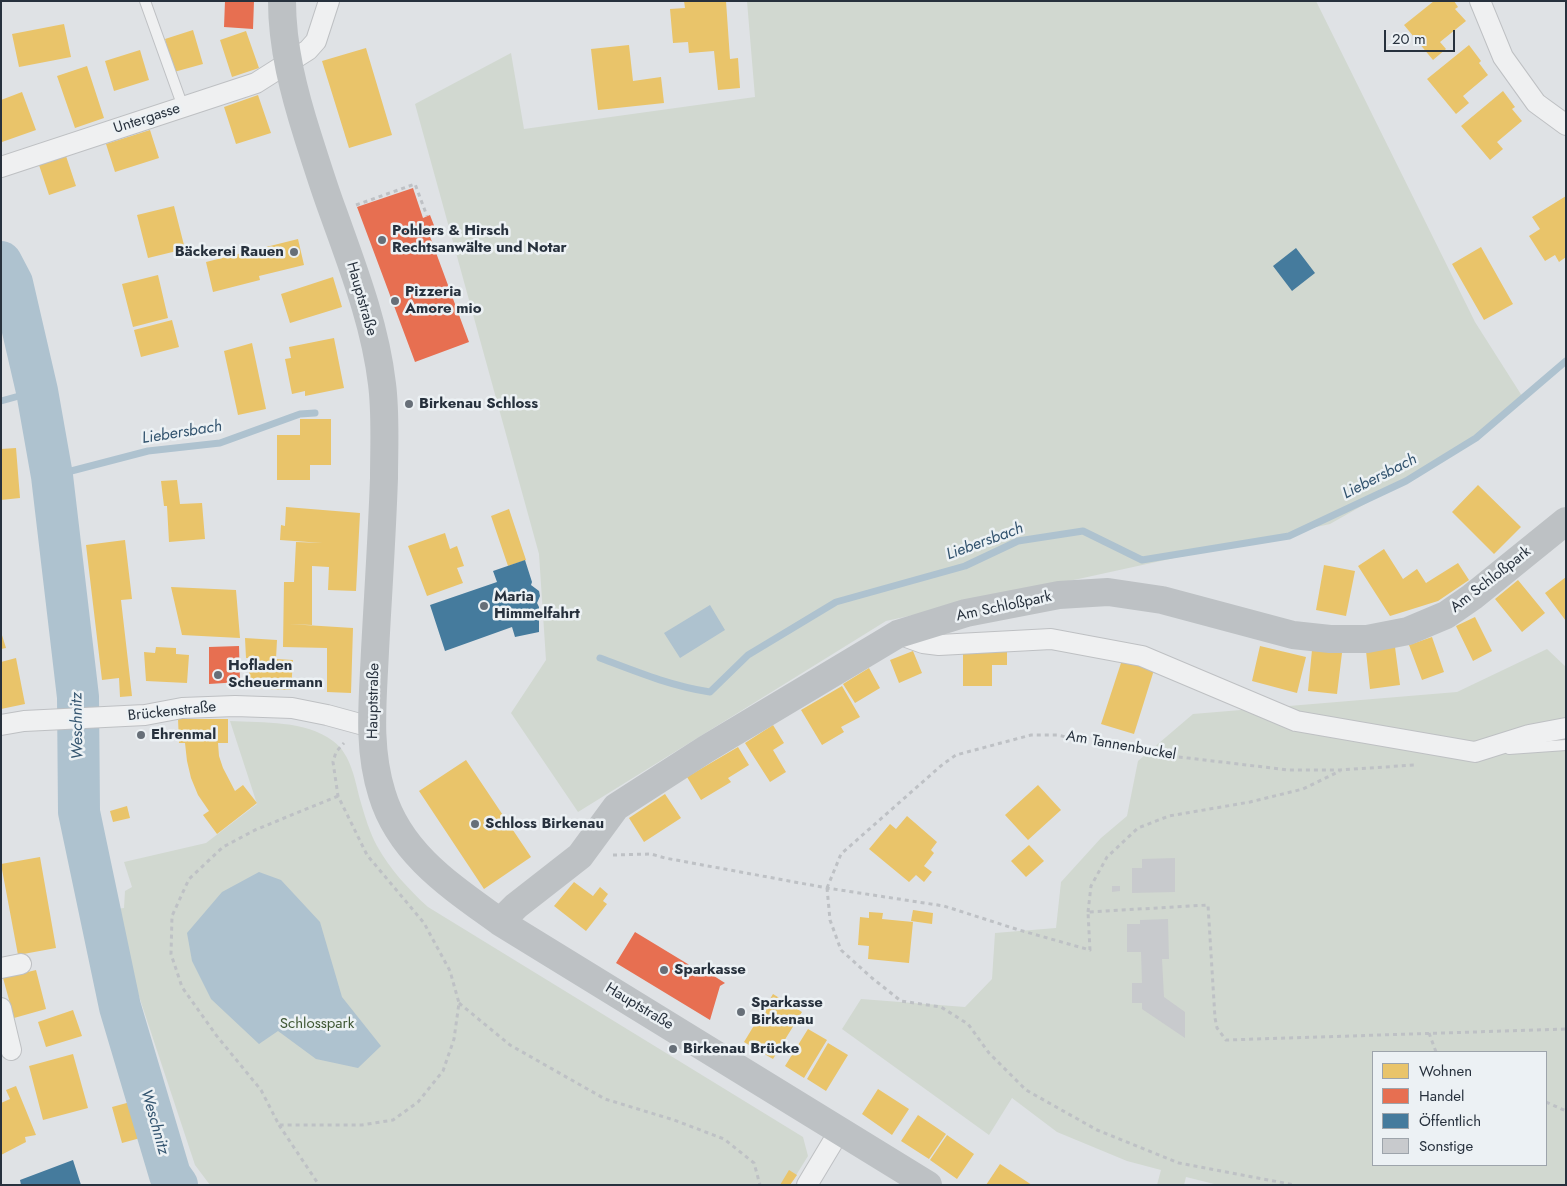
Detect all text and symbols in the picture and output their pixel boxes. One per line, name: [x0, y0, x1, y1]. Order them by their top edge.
scale bar: [1387, 20, 1458, 52]
text: 20 m: [1392, 28, 1426, 50]
street label: Untergasse: [111, 100, 183, 138]
place label: Pohlers & Hirsch Rechtsanwälte und Notar: [392, 222, 567, 257]
marker: Pohlers & Hirsch Rechtsanwälte und Notar: [376, 234, 388, 246]
place label: Bäckerei Rauen: [175, 243, 284, 261]
marker: Bäckerei Rauen: [288, 246, 300, 258]
street label: Hauptstraße: [342, 260, 380, 338]
place label: Pizzeria Amore mio: [405, 283, 481, 318]
marker: Pizzeria Amore mio: [389, 295, 401, 307]
place label: Birkenau Schloss: [419, 395, 538, 413]
marker: Birkenau Schloss: [403, 398, 415, 410]
water label: Liebersbach: [141, 417, 223, 449]
water label: Liebersbach: [1340, 450, 1420, 504]
water label: Liebersbach: [944, 519, 1026, 565]
street label: Am Schloßpark: [1447, 543, 1535, 617]
place label: Maria Himmelfahrt: [494, 588, 580, 623]
street label: Am Schloßpark: [955, 588, 1053, 626]
marker: Maria Himmelfahrt: [478, 600, 490, 612]
place label: Hofladen Scheuermann: [228, 657, 323, 692]
street label: Hauptstraße: [364, 663, 384, 739]
marker: Hofladen Scheuermann: [212, 669, 224, 681]
water label: Weschnitz: [68, 692, 88, 760]
street label: Brückenstraße: [127, 698, 217, 726]
place label: Ehrenmal: [151, 726, 216, 744]
street label: Am Tannenbuckel: [1065, 727, 1177, 765]
marker: Ehrenmal: [135, 729, 147, 741]
place label: Schloss Birkenau: [485, 815, 604, 833]
marker: Schloss Birkenau: [469, 818, 481, 830]
place label: Sparkasse: [674, 961, 746, 979]
marker: Sparkasse: [658, 964, 670, 976]
street label: Hauptstraße: [602, 980, 676, 1034]
place label: Sparkasse Birkenau: [751, 994, 823, 1029]
marker: Sparkasse Birkenau: [735, 1006, 747, 1018]
park label: Schlosspark: [280, 1015, 354, 1033]
place label: Birkenau Brücke: [683, 1040, 799, 1058]
marker: Birkenau Brücke: [667, 1043, 679, 1055]
legend: [1372, 1051, 1547, 1166]
text: Wohnen: [1419, 1060, 1472, 1082]
text: Handel: [1419, 1085, 1465, 1107]
water label: Weschnitz: [136, 1087, 172, 1157]
text: Öffentlich: [1419, 1110, 1481, 1132]
text: Sonstige: [1419, 1135, 1473, 1157]

